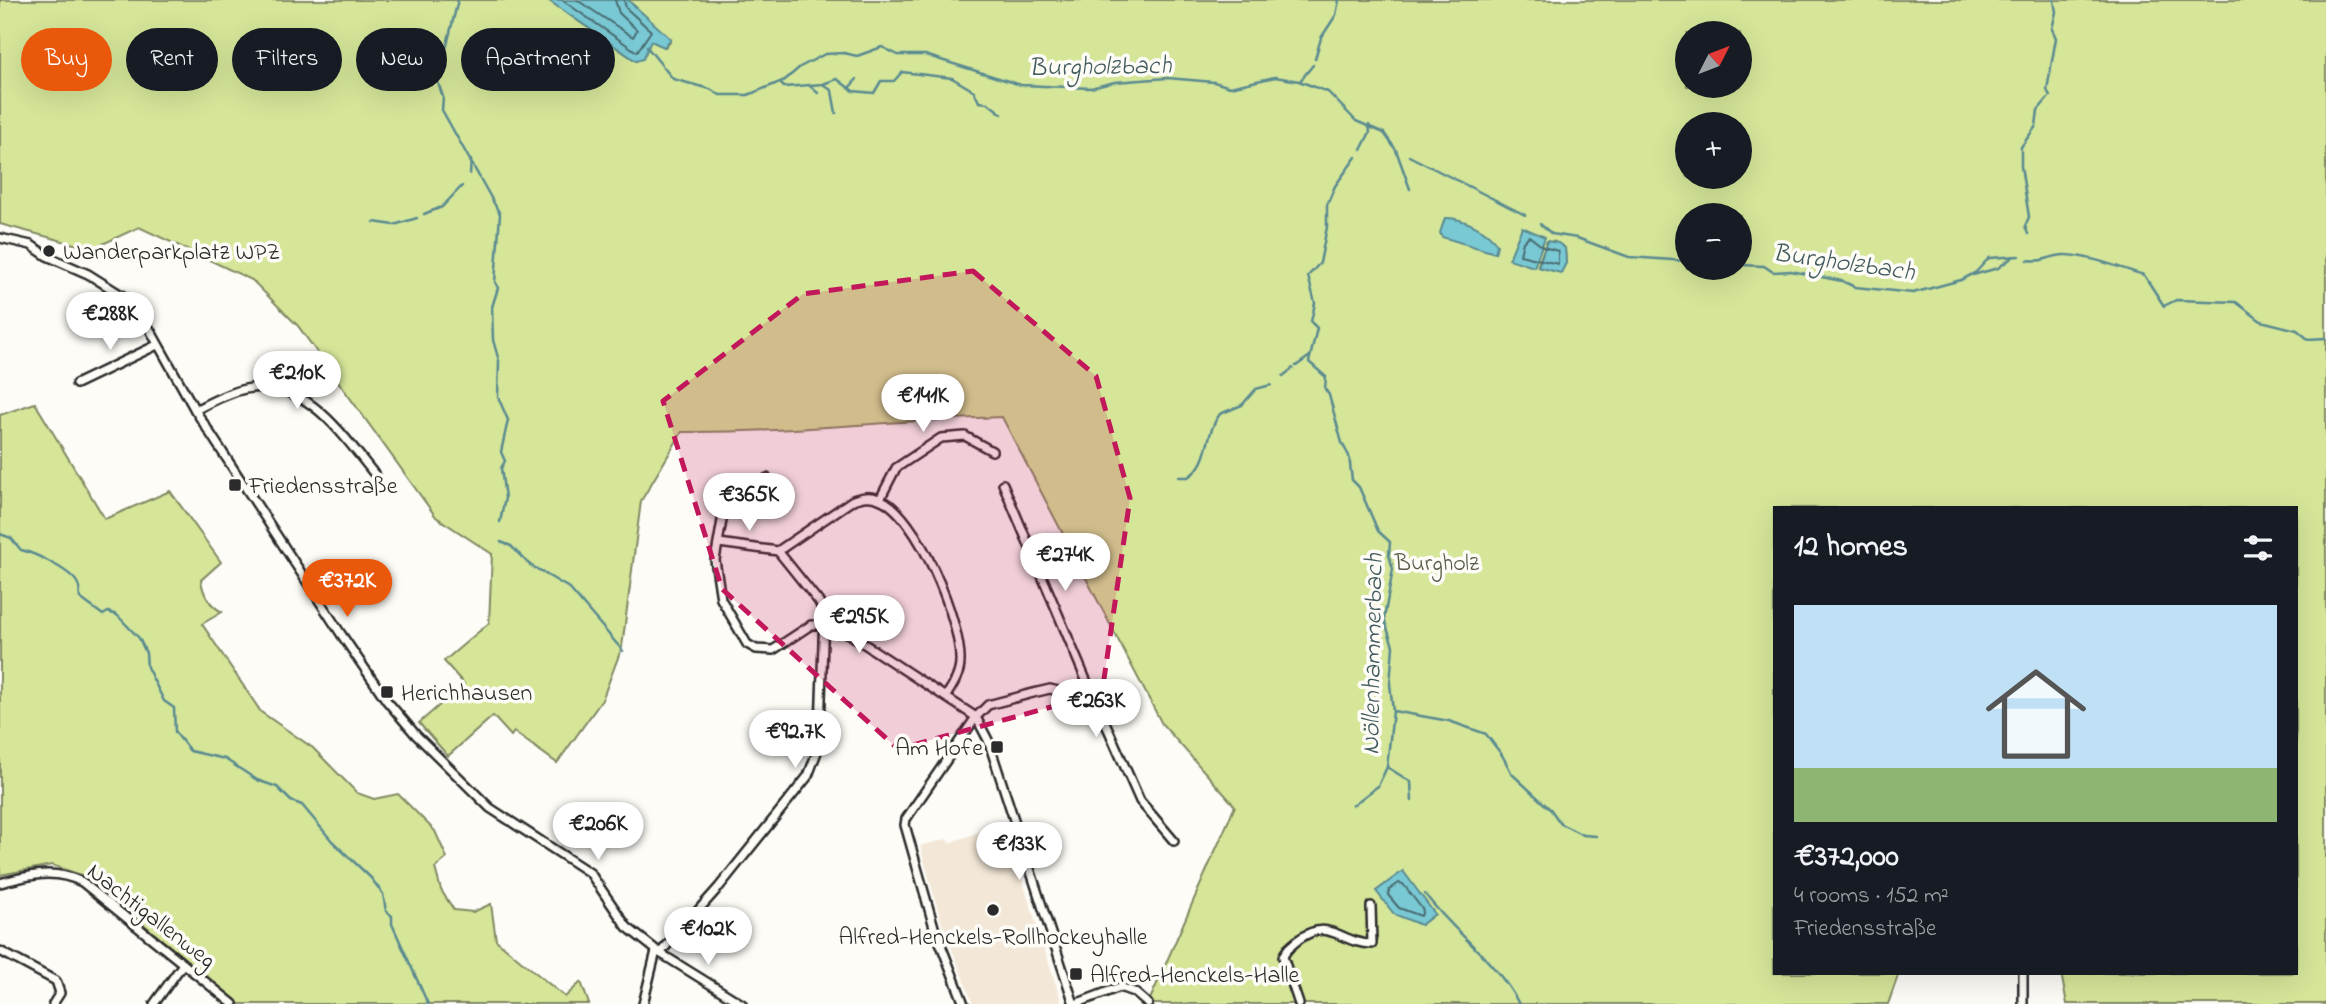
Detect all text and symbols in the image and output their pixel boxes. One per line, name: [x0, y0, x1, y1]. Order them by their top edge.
north arrow: [1675, 21, 1752, 98]
map controls: [1675, 21, 1752, 280]
chip: Buy: [21, 28, 112, 91]
chip: Rent: [126, 28, 218, 91]
chip: Filters: [232, 28, 342, 91]
chip: New: [356, 28, 447, 91]
chip: Apartment: [461, 28, 615, 91]
water label: Burgholzbach: [1028, 48, 1173, 88]
button: +: [1675, 112, 1752, 189]
button: −: [1675, 203, 1752, 280]
water label: Burgholzbach: [1770, 235, 1918, 293]
place label: Wanderparkplatz WPZ: [63, 236, 280, 271]
marker: Wanderparkplatz WPZ: [41, 243, 57, 259]
pin: €288K: [61, 292, 159, 352]
text: €288K: [82, 298, 138, 331]
pin: €210K: [248, 352, 346, 411]
text: €210K: [269, 357, 325, 390]
pin: €141K: [874, 374, 972, 434]
text: €141K: [897, 380, 949, 413]
place label: Friedensstraße: [248, 470, 398, 505]
pin: €365K: [700, 474, 798, 533]
marker: Friedensstraße: [227, 477, 243, 493]
text: €365K: [719, 479, 779, 512]
text: 12 homes: [1794, 526, 1908, 570]
icon: filters: [2239, 529, 2277, 567]
pin: €274K: [1016, 534, 1114, 593]
text: €274K: [1036, 539, 1094, 572]
park label: Burgholz: [1394, 547, 1480, 582]
water label: Nöllenhammerbach: [1353, 552, 1395, 755]
pin: €372K: [298, 560, 396, 619]
text: €372K: [318, 565, 376, 598]
pin: €295K: [810, 596, 908, 655]
text: €295K: [830, 601, 888, 634]
icon: home: [1973, 651, 2099, 777]
place label: Herichhausen: [401, 677, 532, 712]
pin: €263K: [1047, 680, 1145, 739]
marker: Herichhausen: [379, 684, 395, 700]
text: €263K: [1067, 685, 1125, 718]
pin: €92.7K: [738, 710, 852, 770]
text: €92.7K: [765, 716, 825, 749]
place label: Am Hofe: [895, 732, 983, 767]
marker: Am Hofe: [989, 739, 1005, 755]
pin: €206K: [549, 802, 647, 862]
text: €206K: [569, 808, 627, 841]
pin: €133K: [970, 822, 1068, 882]
text: €133K: [992, 828, 1046, 861]
text: €372,000: [1794, 836, 1899, 880]
street label: Nachtigallenweg: [78, 855, 222, 979]
text: 4 rooms · 152 m²: [1794, 880, 1949, 913]
marker: Alfred-Henckels-Rollhockeyhalle: [985, 902, 1001, 918]
pin: €102K: [659, 908, 757, 967]
text: €102K: [680, 913, 736, 946]
text: Friedensstraße: [1794, 913, 1936, 946]
place label: Alfred-Henckels-Rollhockeyhalle: [838, 921, 1148, 957]
place label: Alfred-Henckels-Halle: [1090, 959, 1300, 994]
marker: Alfred-Henckels-Halle: [1068, 966, 1084, 982]

